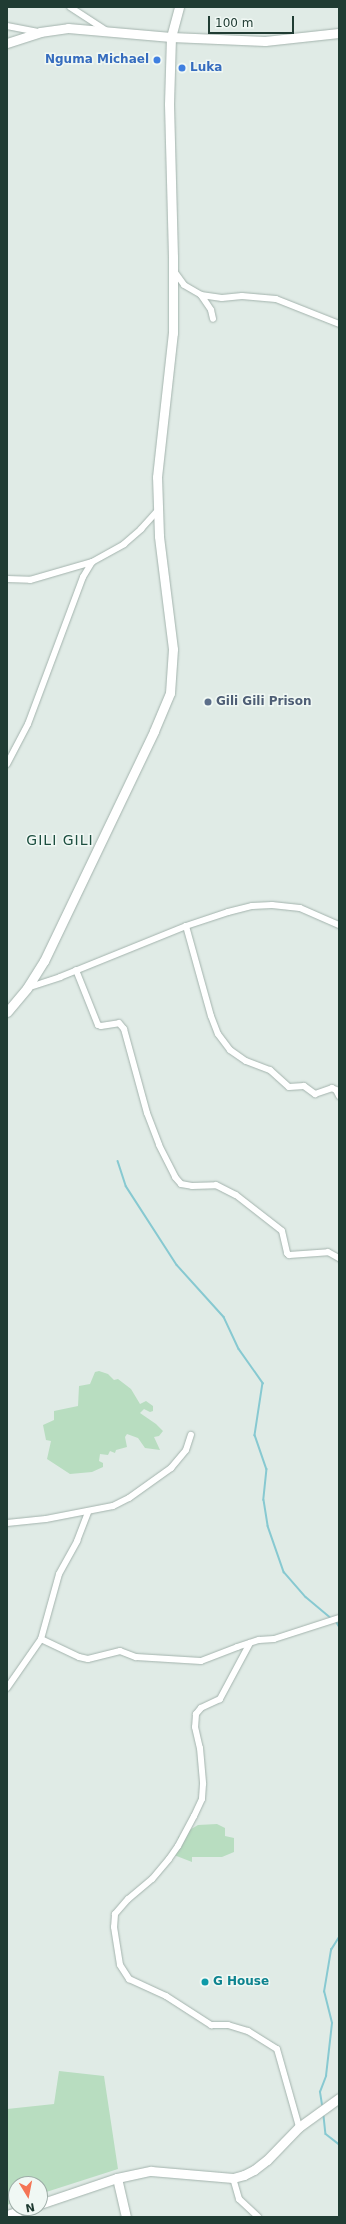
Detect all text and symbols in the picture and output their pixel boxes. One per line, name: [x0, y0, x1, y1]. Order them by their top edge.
scale bar: [210, 8, 296, 34]
text: 100 m: [215, 16, 253, 30]
place label: Nguma Michael: [45, 53, 149, 67]
marker: Nguma Michael: [152, 55, 162, 65]
place label: Luka: [190, 61, 222, 75]
marker: Luka: [177, 63, 187, 73]
place label: Gili Gili Prison: [216, 695, 311, 709]
marker: Gili Gili Prison: [203, 697, 213, 707]
district label: GILI GILI: [26, 832, 94, 848]
place label: G House: [213, 1975, 269, 1989]
marker: G House: [200, 1977, 210, 1987]
north arrow: [8, 2176, 48, 2216]
text: N: [24, 2200, 36, 2215]

